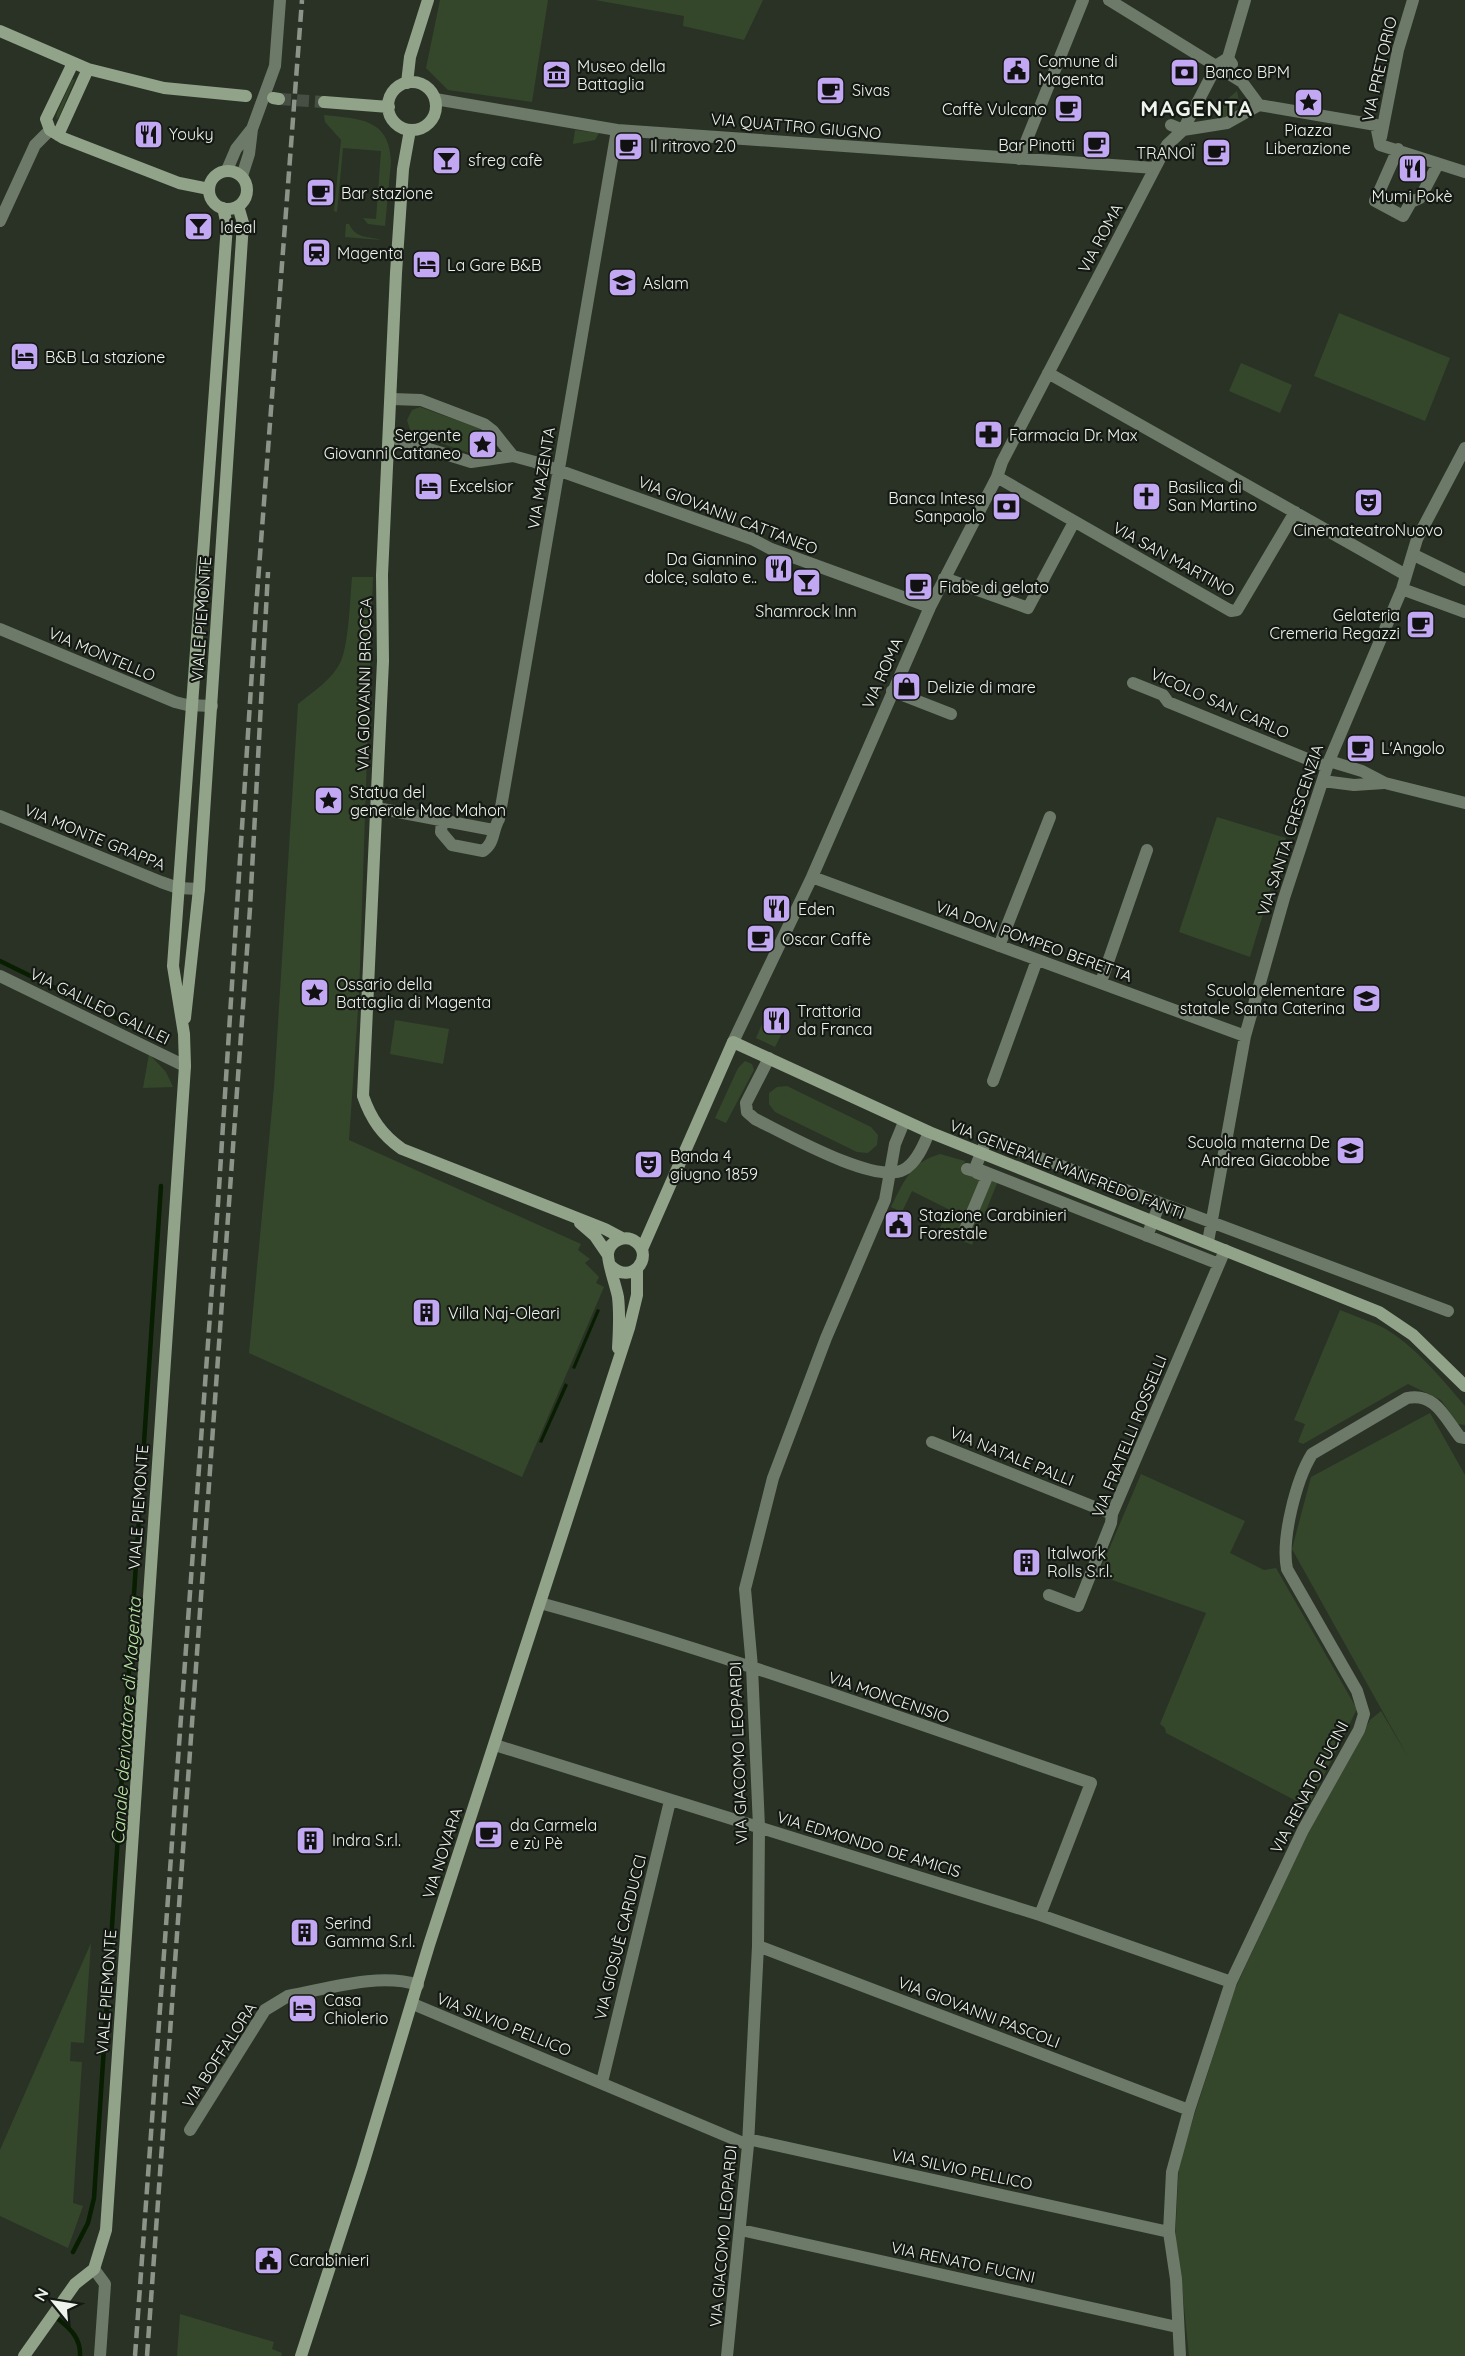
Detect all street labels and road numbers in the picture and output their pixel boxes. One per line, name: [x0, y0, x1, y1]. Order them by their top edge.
street label: VIA PRETORIO: [1357, 14, 1401, 124]
street label: VIA QUATTRO GIUGNO: [710, 109, 882, 143]
street label: VIA ROMA: [1073, 200, 1127, 276]
street label: VIA MAZENTA: [523, 425, 559, 531]
street label: VIA GIOVANNI CATTANEO: [635, 471, 821, 559]
street label: VIA SAN MARTINO: [1110, 517, 1238, 601]
street label: VIALE PIEMONTE: [187, 556, 215, 682]
street label: VIA GIOVANNI BROCCA: [352, 597, 376, 771]
street label: VIA MONTELLO: [45, 622, 159, 686]
street label: VIA ROMA: [857, 634, 907, 712]
street label: VICOLO SAN CARLO: [1148, 663, 1292, 743]
street label: VIA SANTA CRESCENZIA: [1253, 742, 1327, 918]
street label: VIA MONTE GRAPPA: [21, 800, 169, 874]
street label: VIA DON POMPEO BERETTA: [933, 896, 1135, 986]
street label: VIA GALILEO GALILEI: [27, 963, 173, 1049]
street label: VIA GENERALE MANFREDO FANTI: [947, 1115, 1187, 1223]
street label: VIA FRATELLI ROSSELLI: [1087, 1352, 1171, 1520]
street label: VIA NATALE PALLI: [947, 1422, 1077, 1490]
street label: VIALE PIEMONTE: [124, 1444, 152, 1570]
street label: VIA GIACOMO LEOPARDI: [725, 1661, 751, 1845]
street label: VIA MONCENISIO: [826, 1667, 952, 1727]
street label: VIA RENATO FUCINI: [1266, 1717, 1352, 1857]
street label: VIA NOVARA: [418, 1805, 466, 1901]
street label: VIA EDMONDO DE AMICIS: [775, 1806, 963, 1882]
street label: VIA GIOSUÈ CARDUCCI: [590, 1852, 650, 2022]
street label: VIALE PIEMONTE: [92, 1929, 120, 2055]
street label: VIA GIOVANNI PASCOLI: [895, 1972, 1063, 2052]
street label: VIA SILVIO PELLICO: [434, 1988, 574, 2060]
street label: VIA BOFFALORA: [177, 1999, 261, 2111]
street label: VIA GIACOMO LEOPARDI: [705, 2144, 741, 2328]
street label: VIA SILVIO PELLICO: [890, 2144, 1034, 2194]
street label: VIA RENATO FUCINI: [889, 2237, 1037, 2287]

